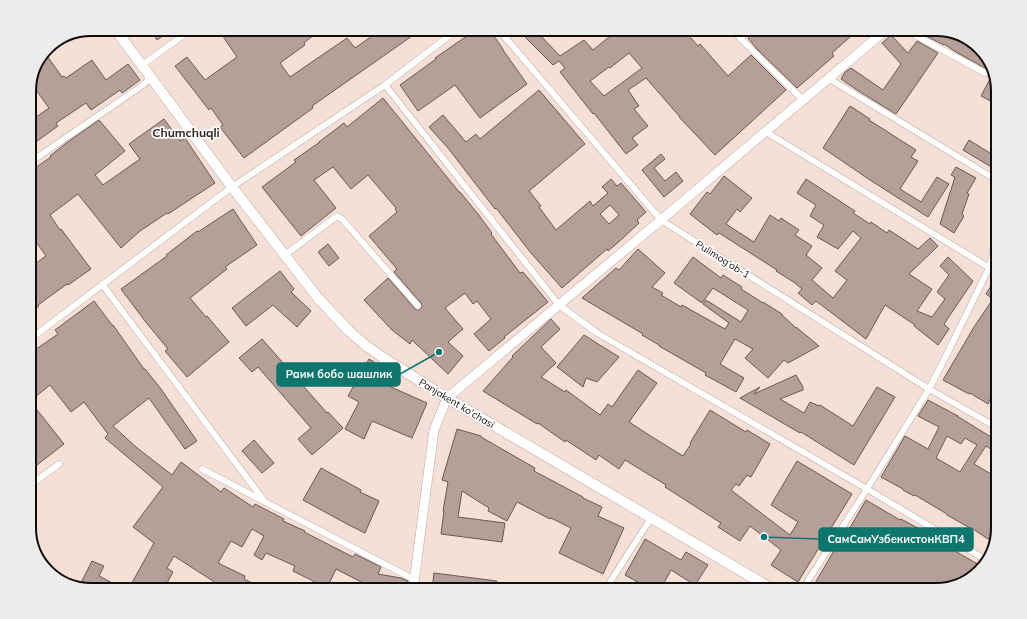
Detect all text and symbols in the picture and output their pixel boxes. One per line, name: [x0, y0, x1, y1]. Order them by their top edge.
district label: Chumchuqli: [152, 125, 220, 140]
street label: Pulimog’ob-1: [693, 238, 752, 281]
callout: Раим бобо шашлик: [277, 363, 400, 386]
text: Раим бобо шашлик: [286, 367, 393, 381]
street label: Panjakent ko'chasi: [417, 376, 497, 431]
callout: СамСамУзбекистонКВП4: [819, 528, 973, 551]
text: СамСамУзбекистонКВП4: [827, 532, 965, 546]

